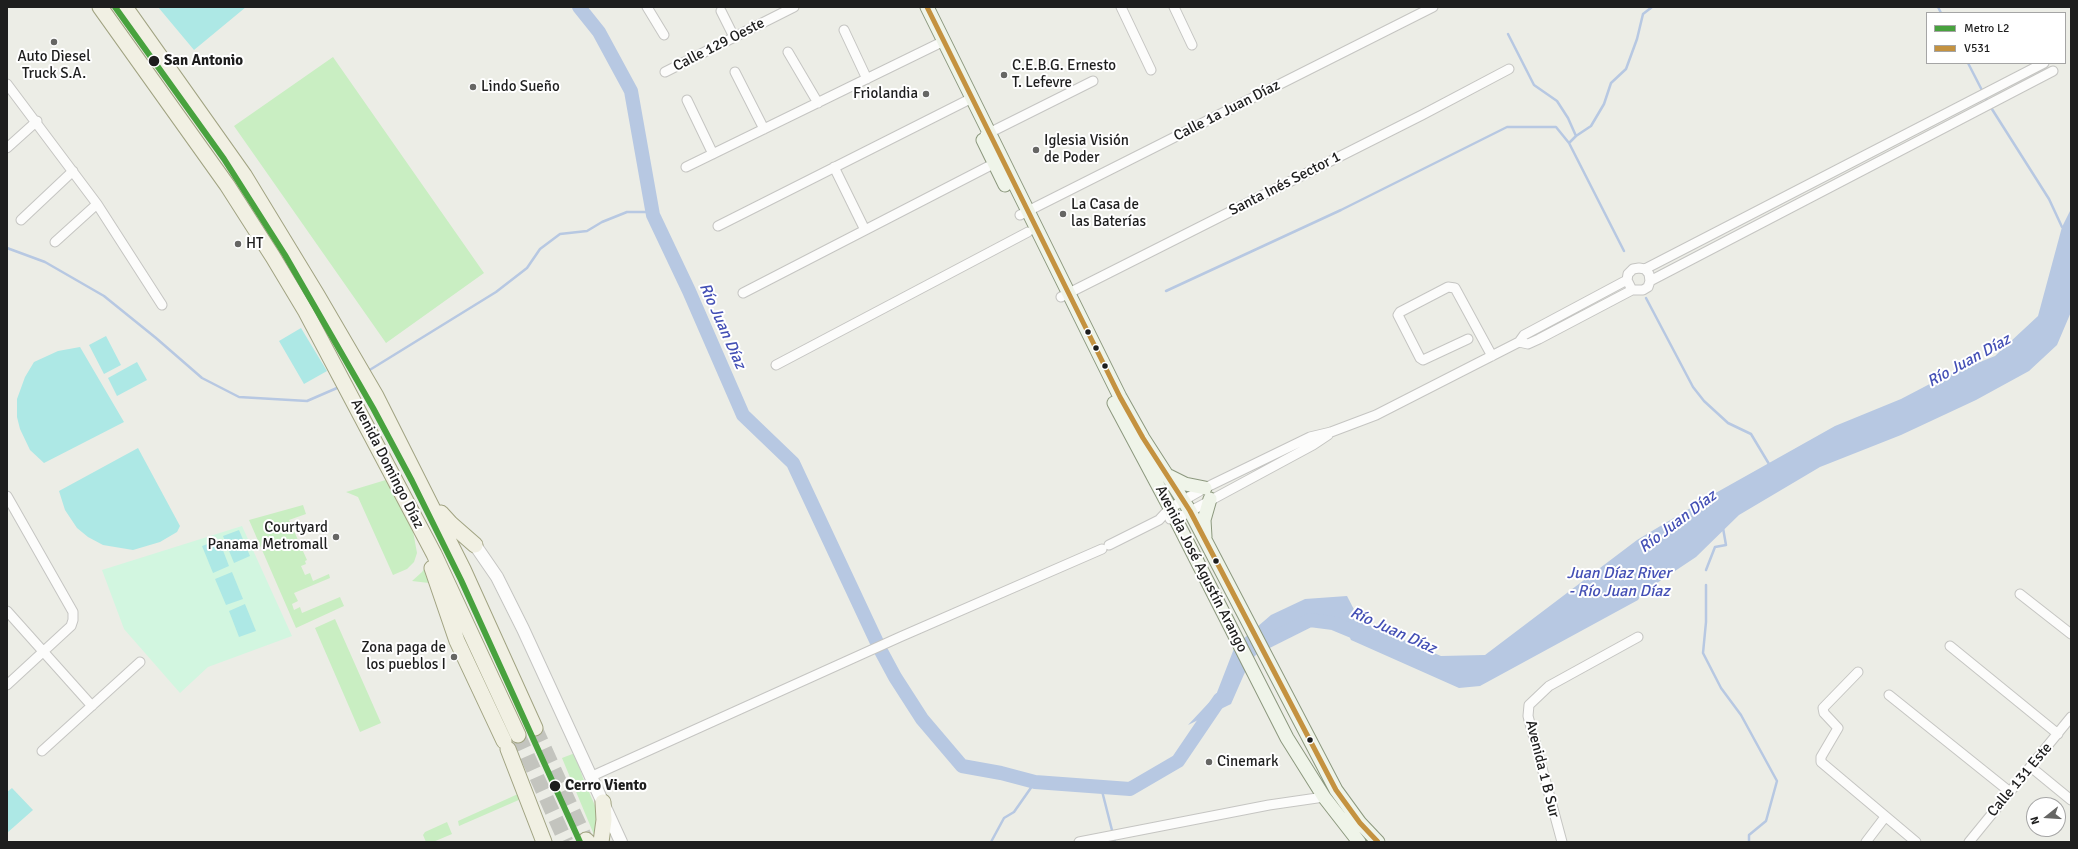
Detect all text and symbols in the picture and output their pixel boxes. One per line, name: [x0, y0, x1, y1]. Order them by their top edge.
legend: [1926, 12, 2066, 64]
street label: Calle 129 Oeste: [670, 14, 768, 76]
text: Metro L2: [1964, 21, 2010, 36]
marker: Auto Diesel Truck S.A.: [49, 37, 59, 47]
text: V531: [1964, 41, 1990, 56]
place label: Auto Diesel Truck S.A.: [17, 48, 91, 83]
place label: San Antonio: [164, 52, 243, 70]
marker: San Antonio: [147, 54, 161, 68]
place label: C.E.B.G. Ernesto T. Lefevre: [1012, 57, 1116, 92]
marker: C.E.B.G. Ernesto T. Lefevre: [999, 70, 1009, 80]
street label: Calle 1a Juan Díaz: [1171, 76, 1283, 146]
place label: Lindo Sueño: [481, 78, 560, 96]
marker: Lindo Sueño: [468, 82, 478, 92]
place label: Friolandia: [853, 85, 918, 103]
marker: Friolandia: [921, 89, 931, 99]
place label: Iglesia Visión de Poder: [1044, 132, 1129, 167]
marker: Iglesia Visión de Poder: [1031, 145, 1041, 155]
street label: Santa Inés Sector 1: [1226, 148, 1344, 220]
place label: La Casa de las Baterías: [1071, 196, 1146, 231]
marker: La Casa de las Baterías: [1058, 209, 1068, 219]
place label: HT: [246, 235, 263, 253]
marker: HT: [233, 239, 243, 249]
water label: Río Juan Díaz: [695, 280, 749, 372]
unlabelled marker: [1083, 327, 1093, 337]
water label: Río Juan Díaz: [1924, 330, 2014, 392]
unlabelled marker: [1091, 343, 1101, 353]
unlabelled marker: [1100, 361, 1110, 371]
street label: Avenida Domingo Díaz: [347, 396, 427, 532]
street label: Avenida José Agustín Arango: [1151, 483, 1251, 655]
water label: Río Juan Díaz: [1635, 487, 1721, 557]
place label: Courtyard Panama Metromall: [207, 519, 328, 554]
marker: Courtyard Panama Metromall: [331, 532, 341, 542]
unlabelled marker: [1211, 556, 1221, 566]
water label: Juan Díaz River - Río Juan Díaz: [1567, 564, 1671, 602]
water label: Río Juan Díaz: [1347, 604, 1439, 658]
place label: Zona paga de los pueblos I: [361, 639, 446, 674]
marker: Zona paga de los pueblos I: [449, 652, 459, 662]
street label: Avenida 1 B Sur: [1521, 718, 1563, 820]
unlabelled marker: [1305, 735, 1315, 745]
street label: Calle 131 Este: [1984, 739, 2056, 821]
place label: Cinemark: [1217, 753, 1278, 771]
marker: Cinemark: [1204, 757, 1214, 767]
place label: Cerro Viento: [565, 777, 647, 795]
marker: Cerro Viento: [548, 779, 562, 793]
north arrow: [2026, 797, 2066, 837]
text: N: [2028, 815, 2042, 826]

